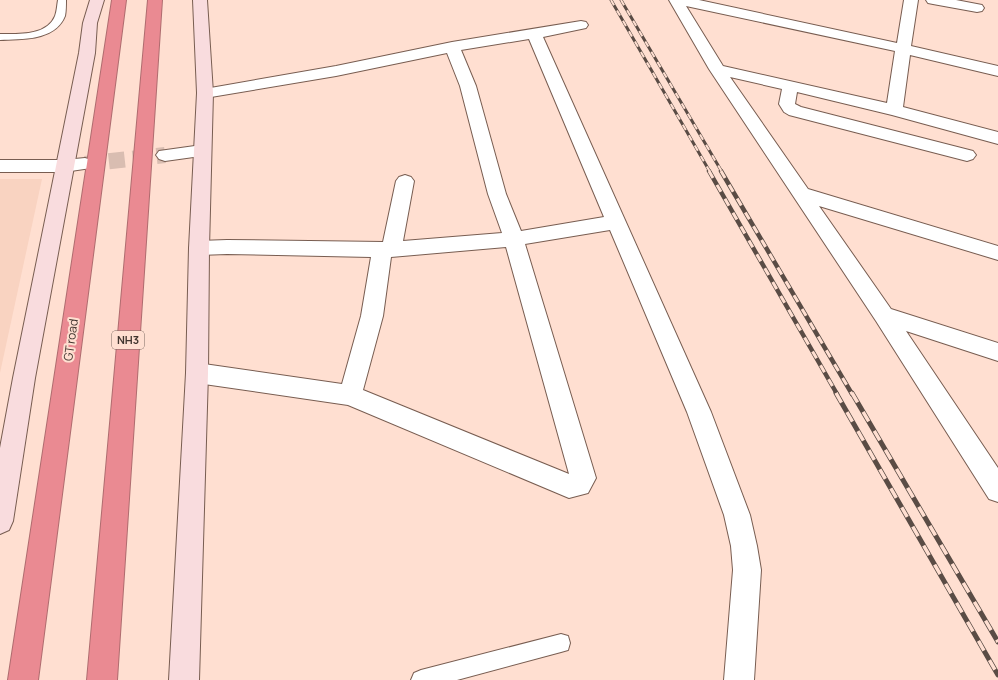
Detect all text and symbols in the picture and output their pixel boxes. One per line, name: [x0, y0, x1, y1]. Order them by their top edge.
street label: GT road: [59, 318, 82, 362]
road number: NH3: [112, 331, 144, 349]

